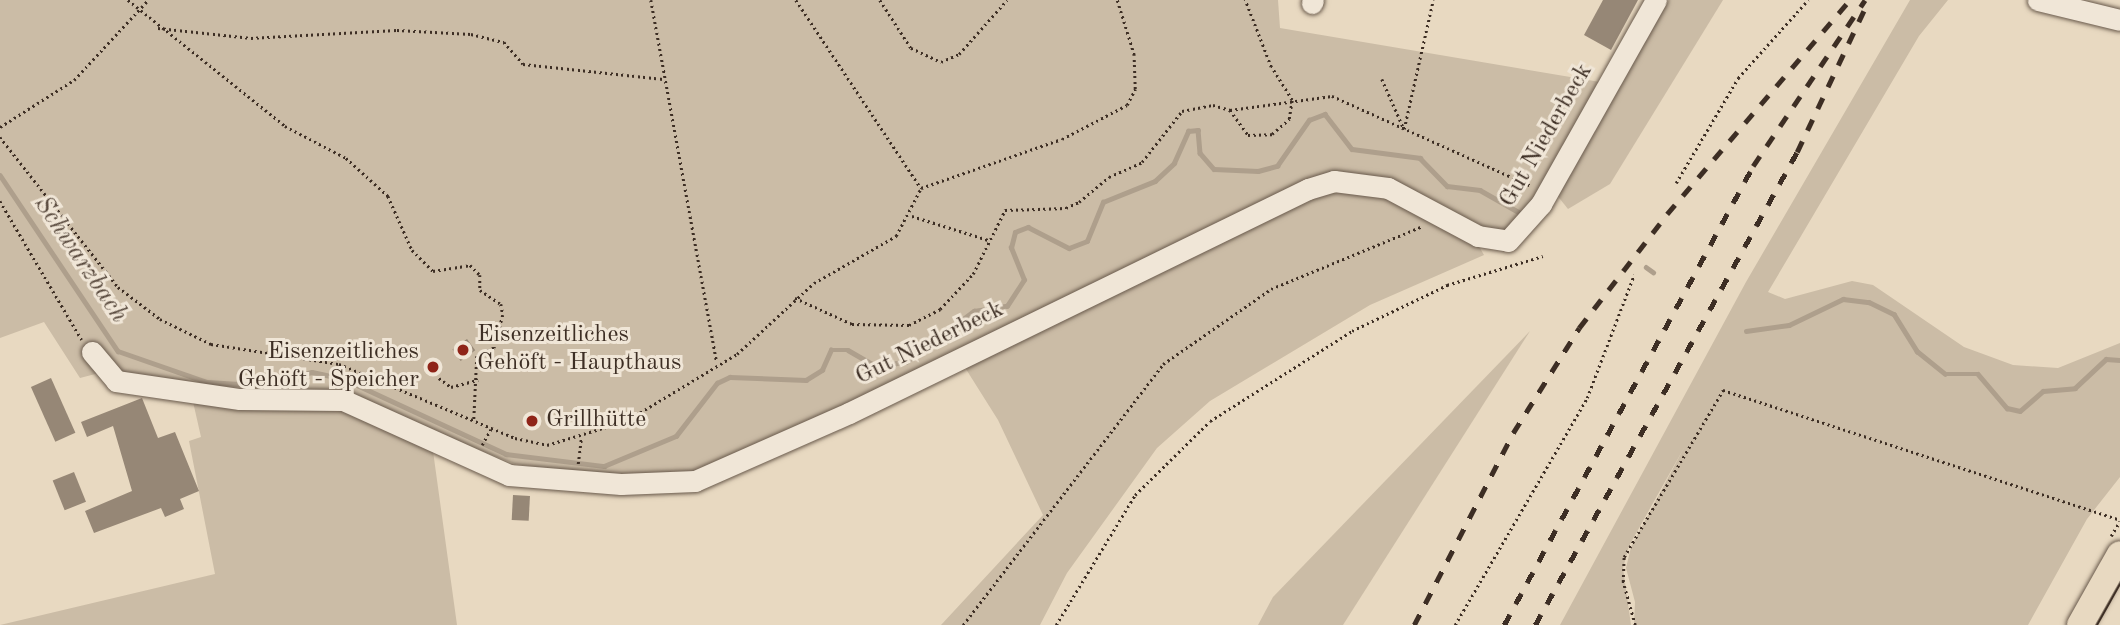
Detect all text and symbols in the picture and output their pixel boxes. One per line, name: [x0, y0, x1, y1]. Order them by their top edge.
street label: Gut Niederbeck: [1494, 59, 1600, 213]
water label: Schwarzbach: [26, 191, 134, 329]
street label: Gut Niederbeck: [851, 296, 1009, 392]
place label: Eisenzeitliches Gehöft - Haupthaus: [477, 322, 681, 378]
place label: Eisenzeitliches Gehöft - Speicher: [238, 339, 419, 395]
marker: Eisenzeitliches Gehöft - Haupthaus: [455, 342, 471, 358]
marker: Eisenzeitliches Gehöft - Speicher: [425, 359, 441, 375]
place label: Grillhütte: [546, 407, 646, 435]
marker: Grillhütte: [524, 413, 540, 429]

